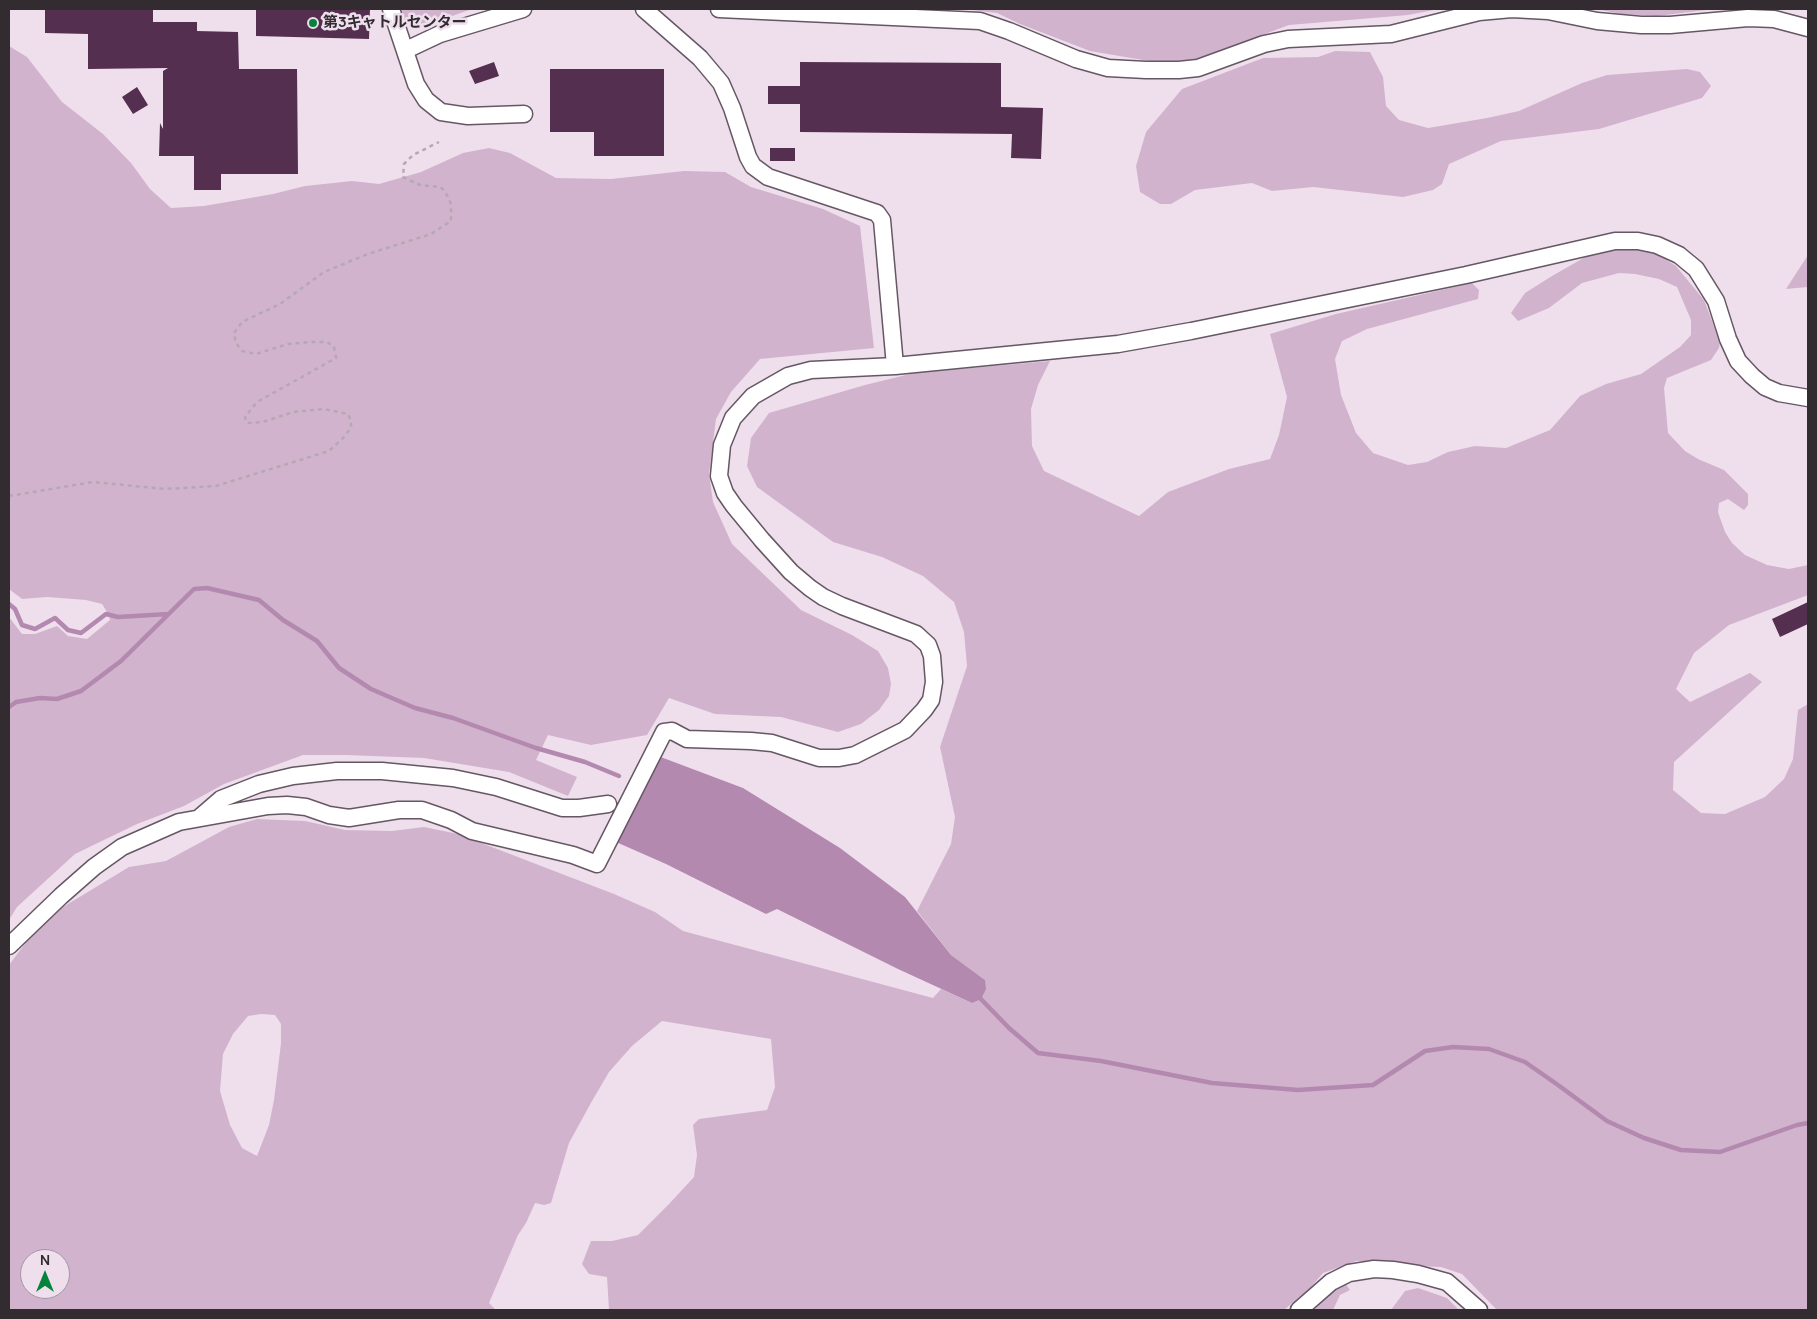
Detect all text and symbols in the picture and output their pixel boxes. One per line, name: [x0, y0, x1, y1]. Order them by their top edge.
place label: 第3キャトルセンター: [323, 14, 467, 32]
marker: 第3キャトルセンター: [307, 17, 319, 29]
north arrow: [20, 1249, 70, 1299]
text: N: [40, 1250, 50, 1269]

